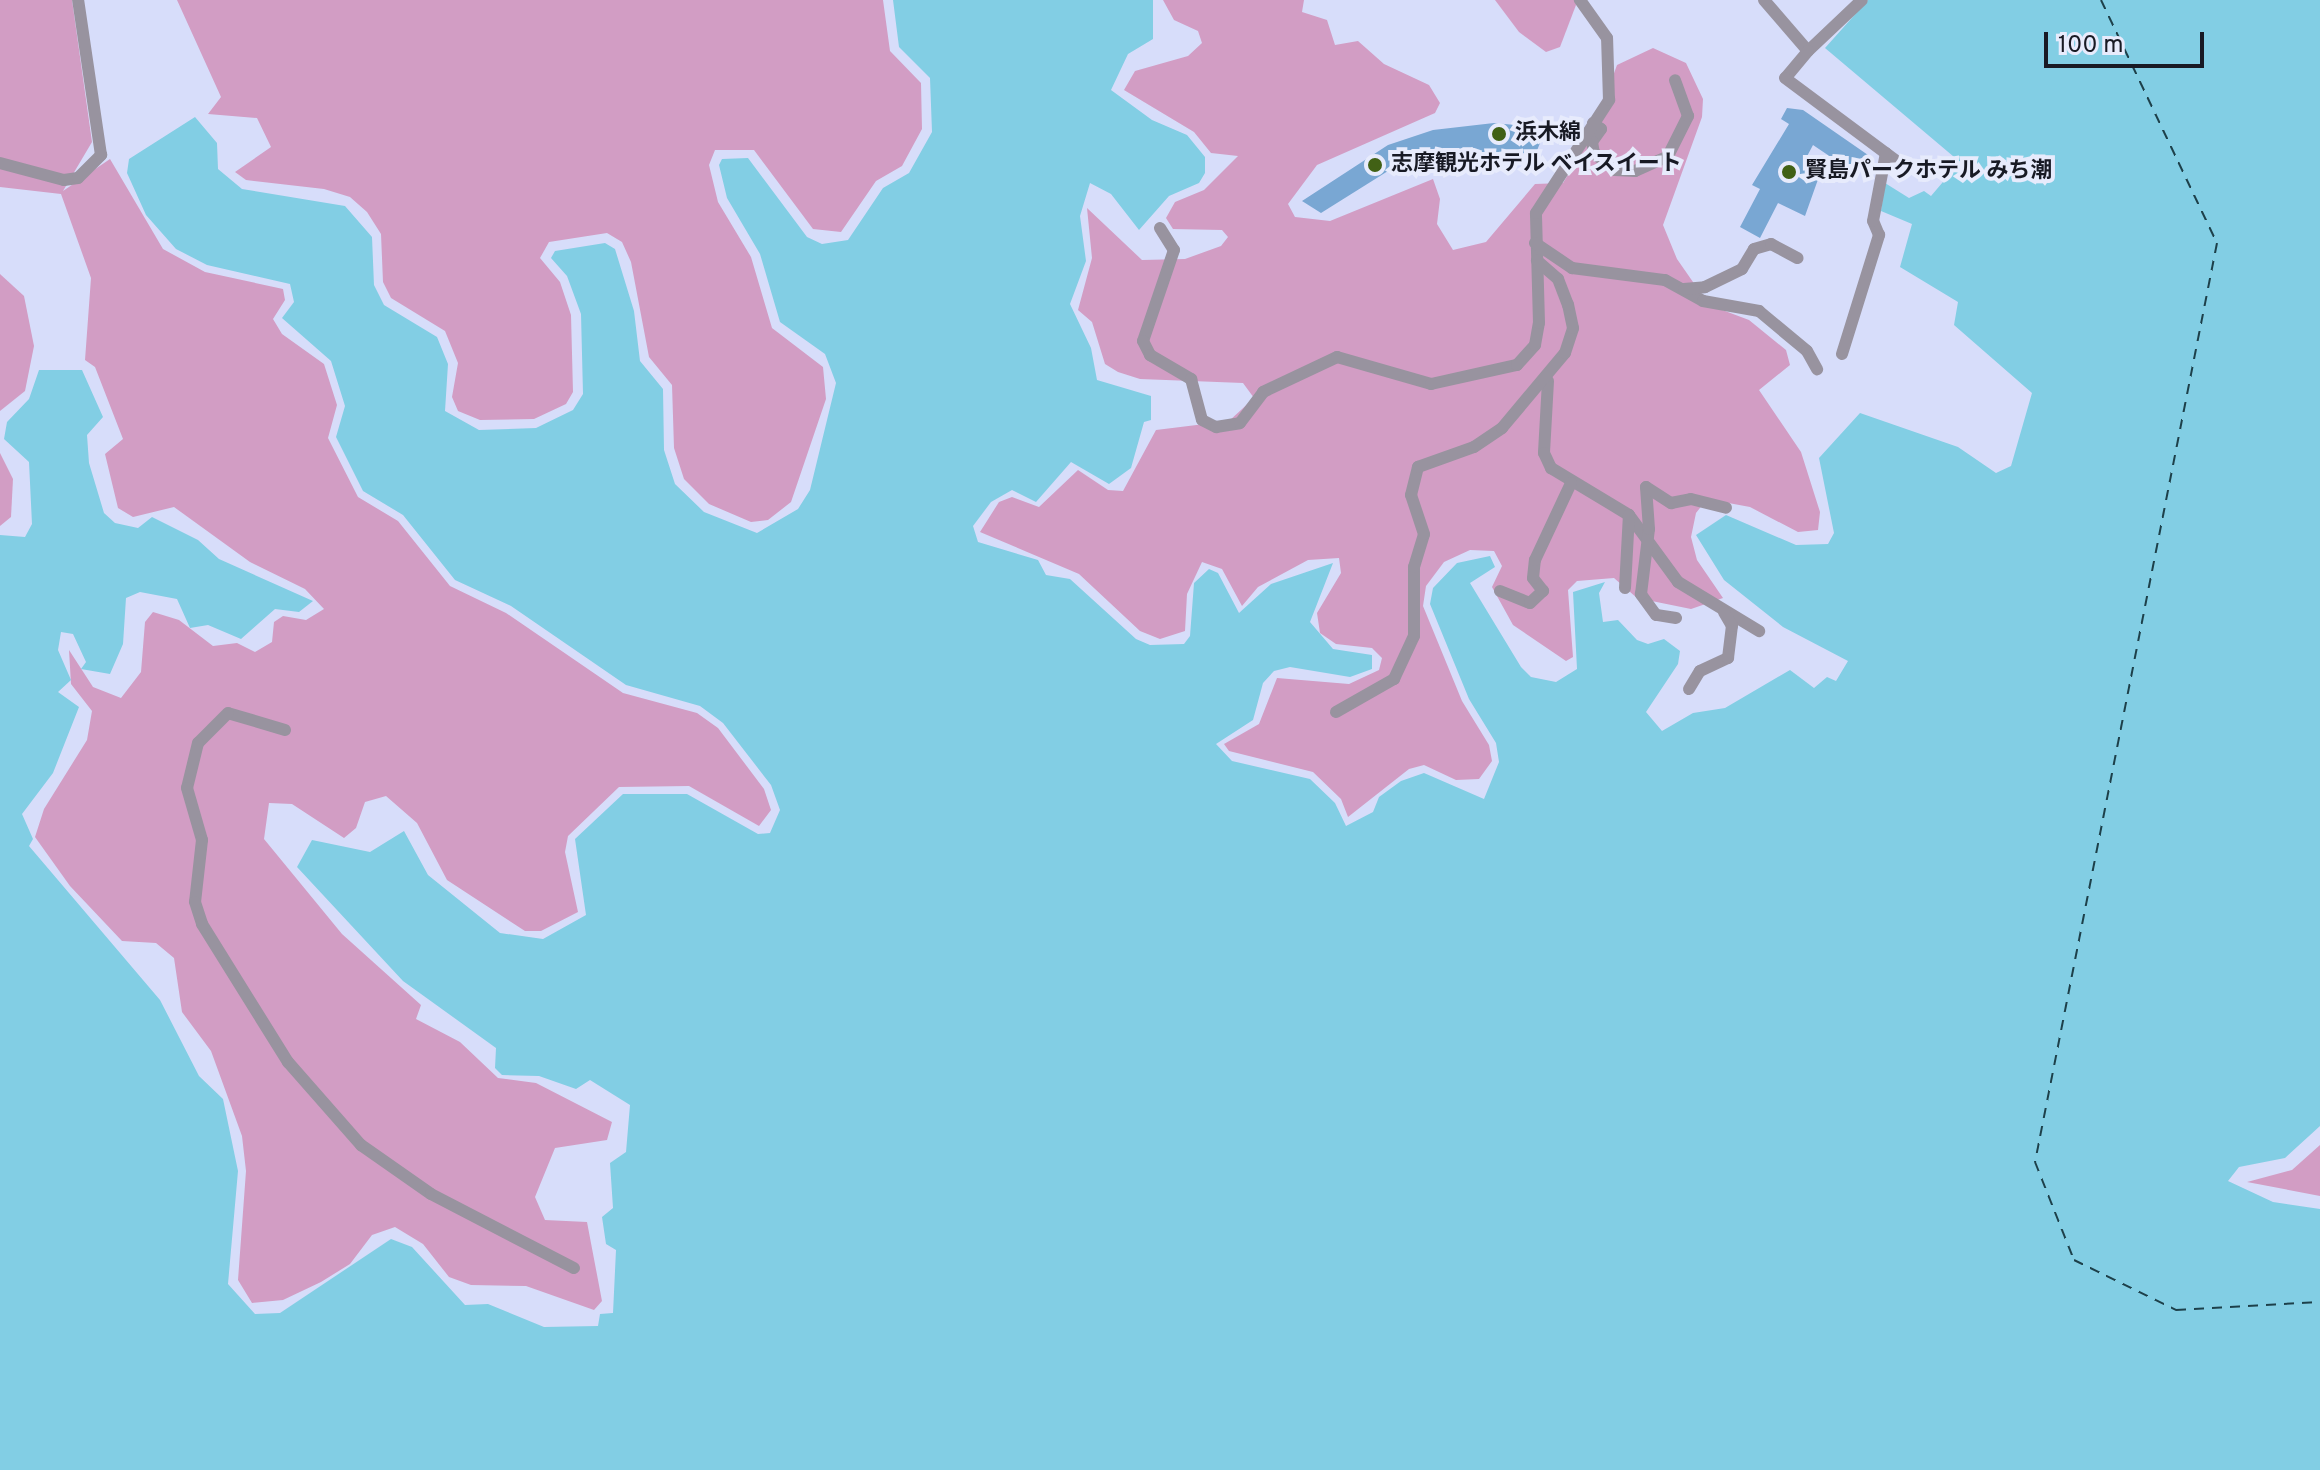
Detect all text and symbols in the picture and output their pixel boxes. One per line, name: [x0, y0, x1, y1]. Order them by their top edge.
scale bar: [2048, 16, 2208, 66]
text: 100 m: [2058, 31, 2124, 61]
place label: 浜木綿: [1515, 121, 1581, 147]
marker: 浜木綿: [1490, 125, 1508, 143]
place label: 志摩観光ホテル ベイスイート: [1391, 152, 1682, 178]
marker: 志摩観光ホテル ベイスイート: [1366, 156, 1384, 174]
place label: 賢島パークホテル みち潮: [1805, 159, 2052, 185]
marker: 賢島パークホテル みち潮: [1780, 163, 1798, 181]

